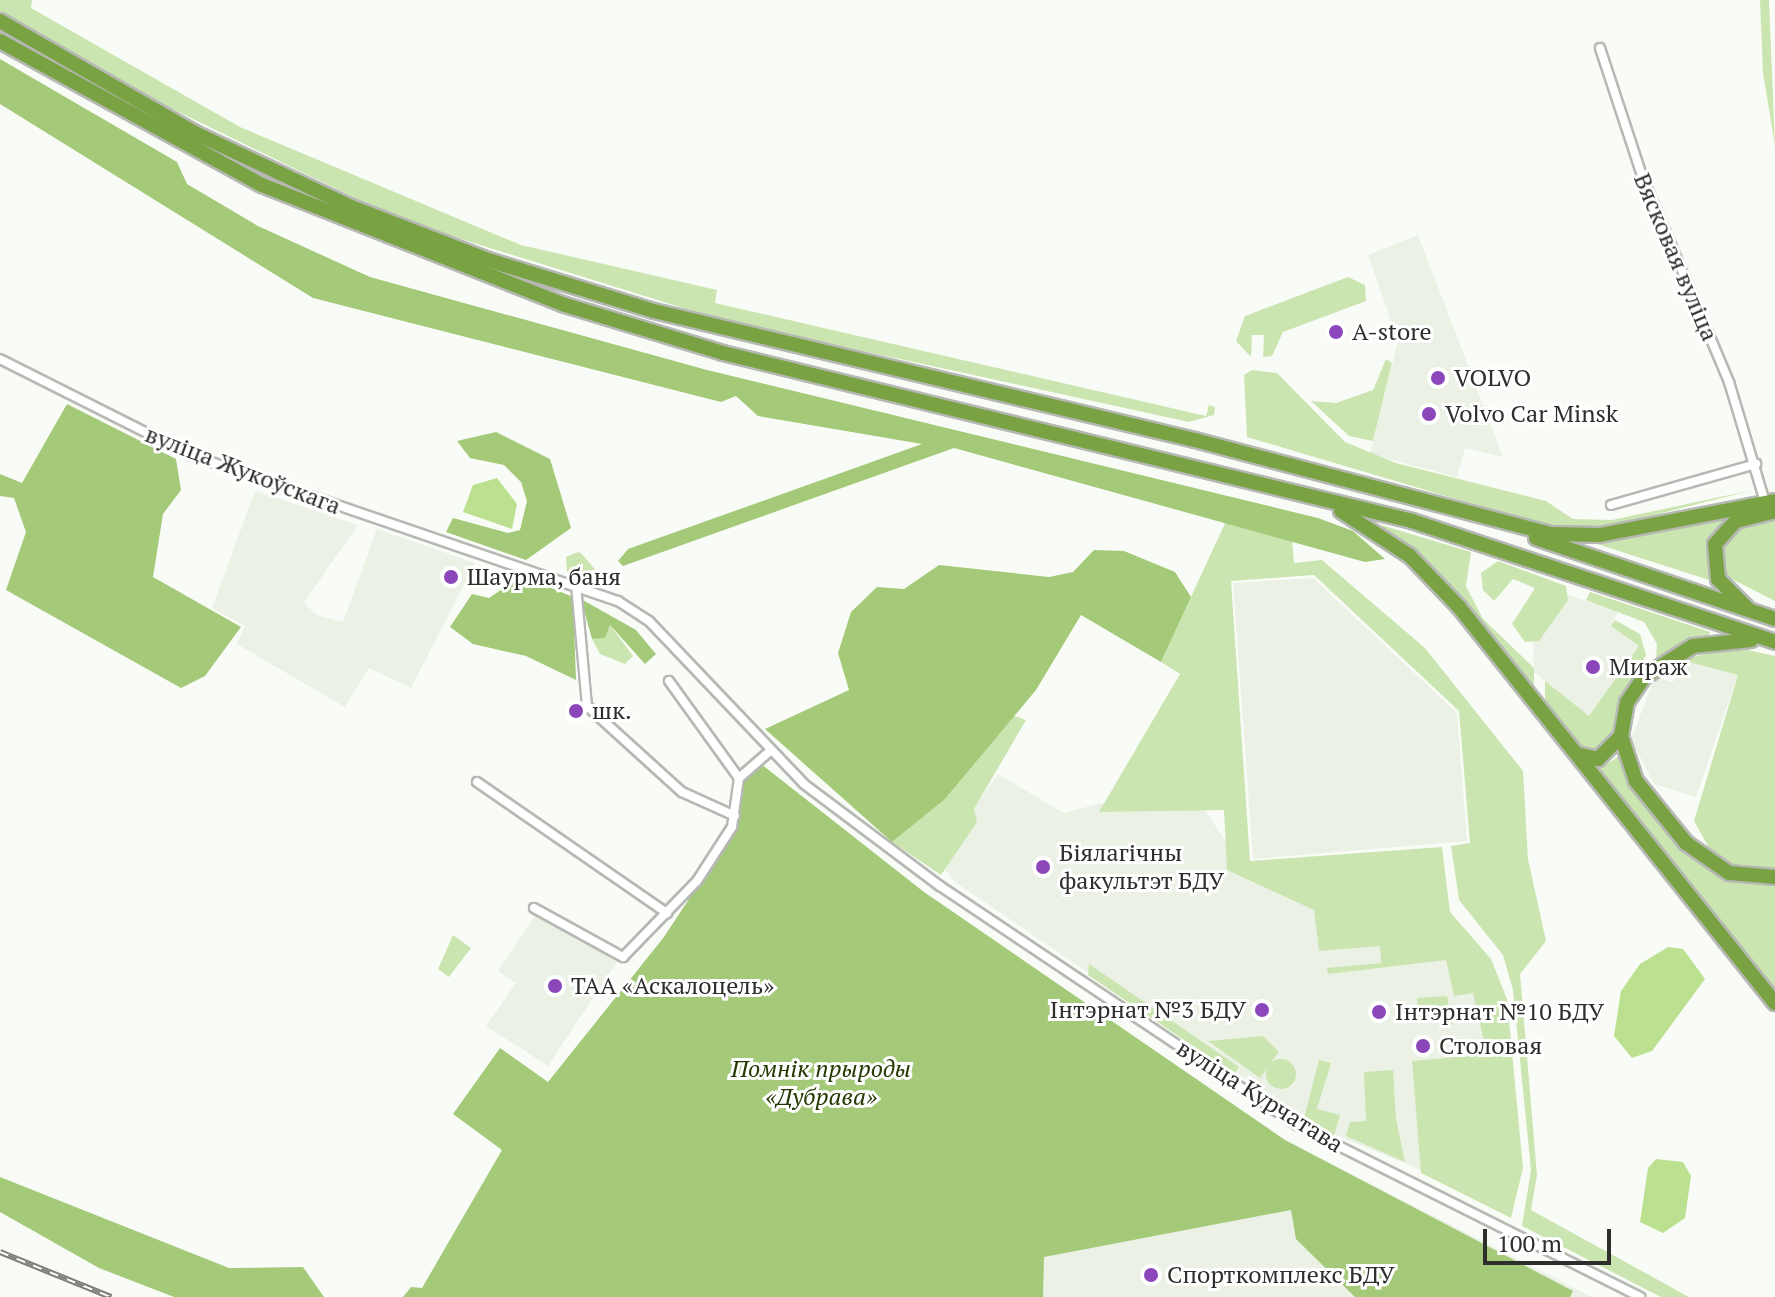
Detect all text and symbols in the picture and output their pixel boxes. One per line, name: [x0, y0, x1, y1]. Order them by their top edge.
street label: Вясковая вуліца: [1628, 169, 1724, 345]
place label: А-store: [1352, 318, 1431, 346]
marker: А-store: [1327, 323, 1345, 341]
place label: VOLVO: [1454, 364, 1531, 392]
marker: VOLVO: [1429, 369, 1447, 387]
place label: Volvo Car Minsk: [1445, 400, 1618, 428]
marker: Volvo Car Minsk: [1420, 405, 1438, 423]
street label: вуліца Жукоўскага: [141, 419, 345, 521]
place label: Шаурма, баня: [467, 563, 622, 591]
marker: Шаурма, баня: [442, 568, 460, 586]
place label: Мираж: [1609, 653, 1688, 681]
marker: Мираж: [1584, 658, 1602, 676]
place label: шк.: [592, 697, 632, 725]
marker: шк.: [567, 702, 585, 720]
place label: Біялагічны факультэт БДУ: [1059, 839, 1225, 895]
marker: Біялагічны факультэт БДУ: [1034, 858, 1052, 876]
place label: ТАА «Аскалоцель»: [571, 972, 775, 1000]
marker: ТАА «Аскалоцель»: [546, 977, 564, 995]
place label: Інтэрнат №3 БДУ: [1049, 996, 1246, 1024]
place label: Інтэрнат №10 БДУ: [1395, 998, 1605, 1026]
marker: Інтэрнат №3 БДУ: [1253, 1001, 1271, 1019]
marker: Інтэрнат №10 БДУ: [1370, 1003, 1388, 1021]
place label: Столовая: [1439, 1032, 1542, 1060]
street label: вуліца Курчатава: [1171, 1033, 1349, 1159]
marker: Столовая: [1414, 1037, 1432, 1055]
park label: Помнік прыроды «Дубрава»: [731, 1055, 911, 1111]
scale bar: [1487, 1213, 1615, 1263]
text: 100 m: [1497, 1227, 1562, 1259]
place label: Спорткомплекс БДУ: [1167, 1261, 1395, 1289]
marker: Спорткомплекс БДУ: [1142, 1266, 1160, 1284]

